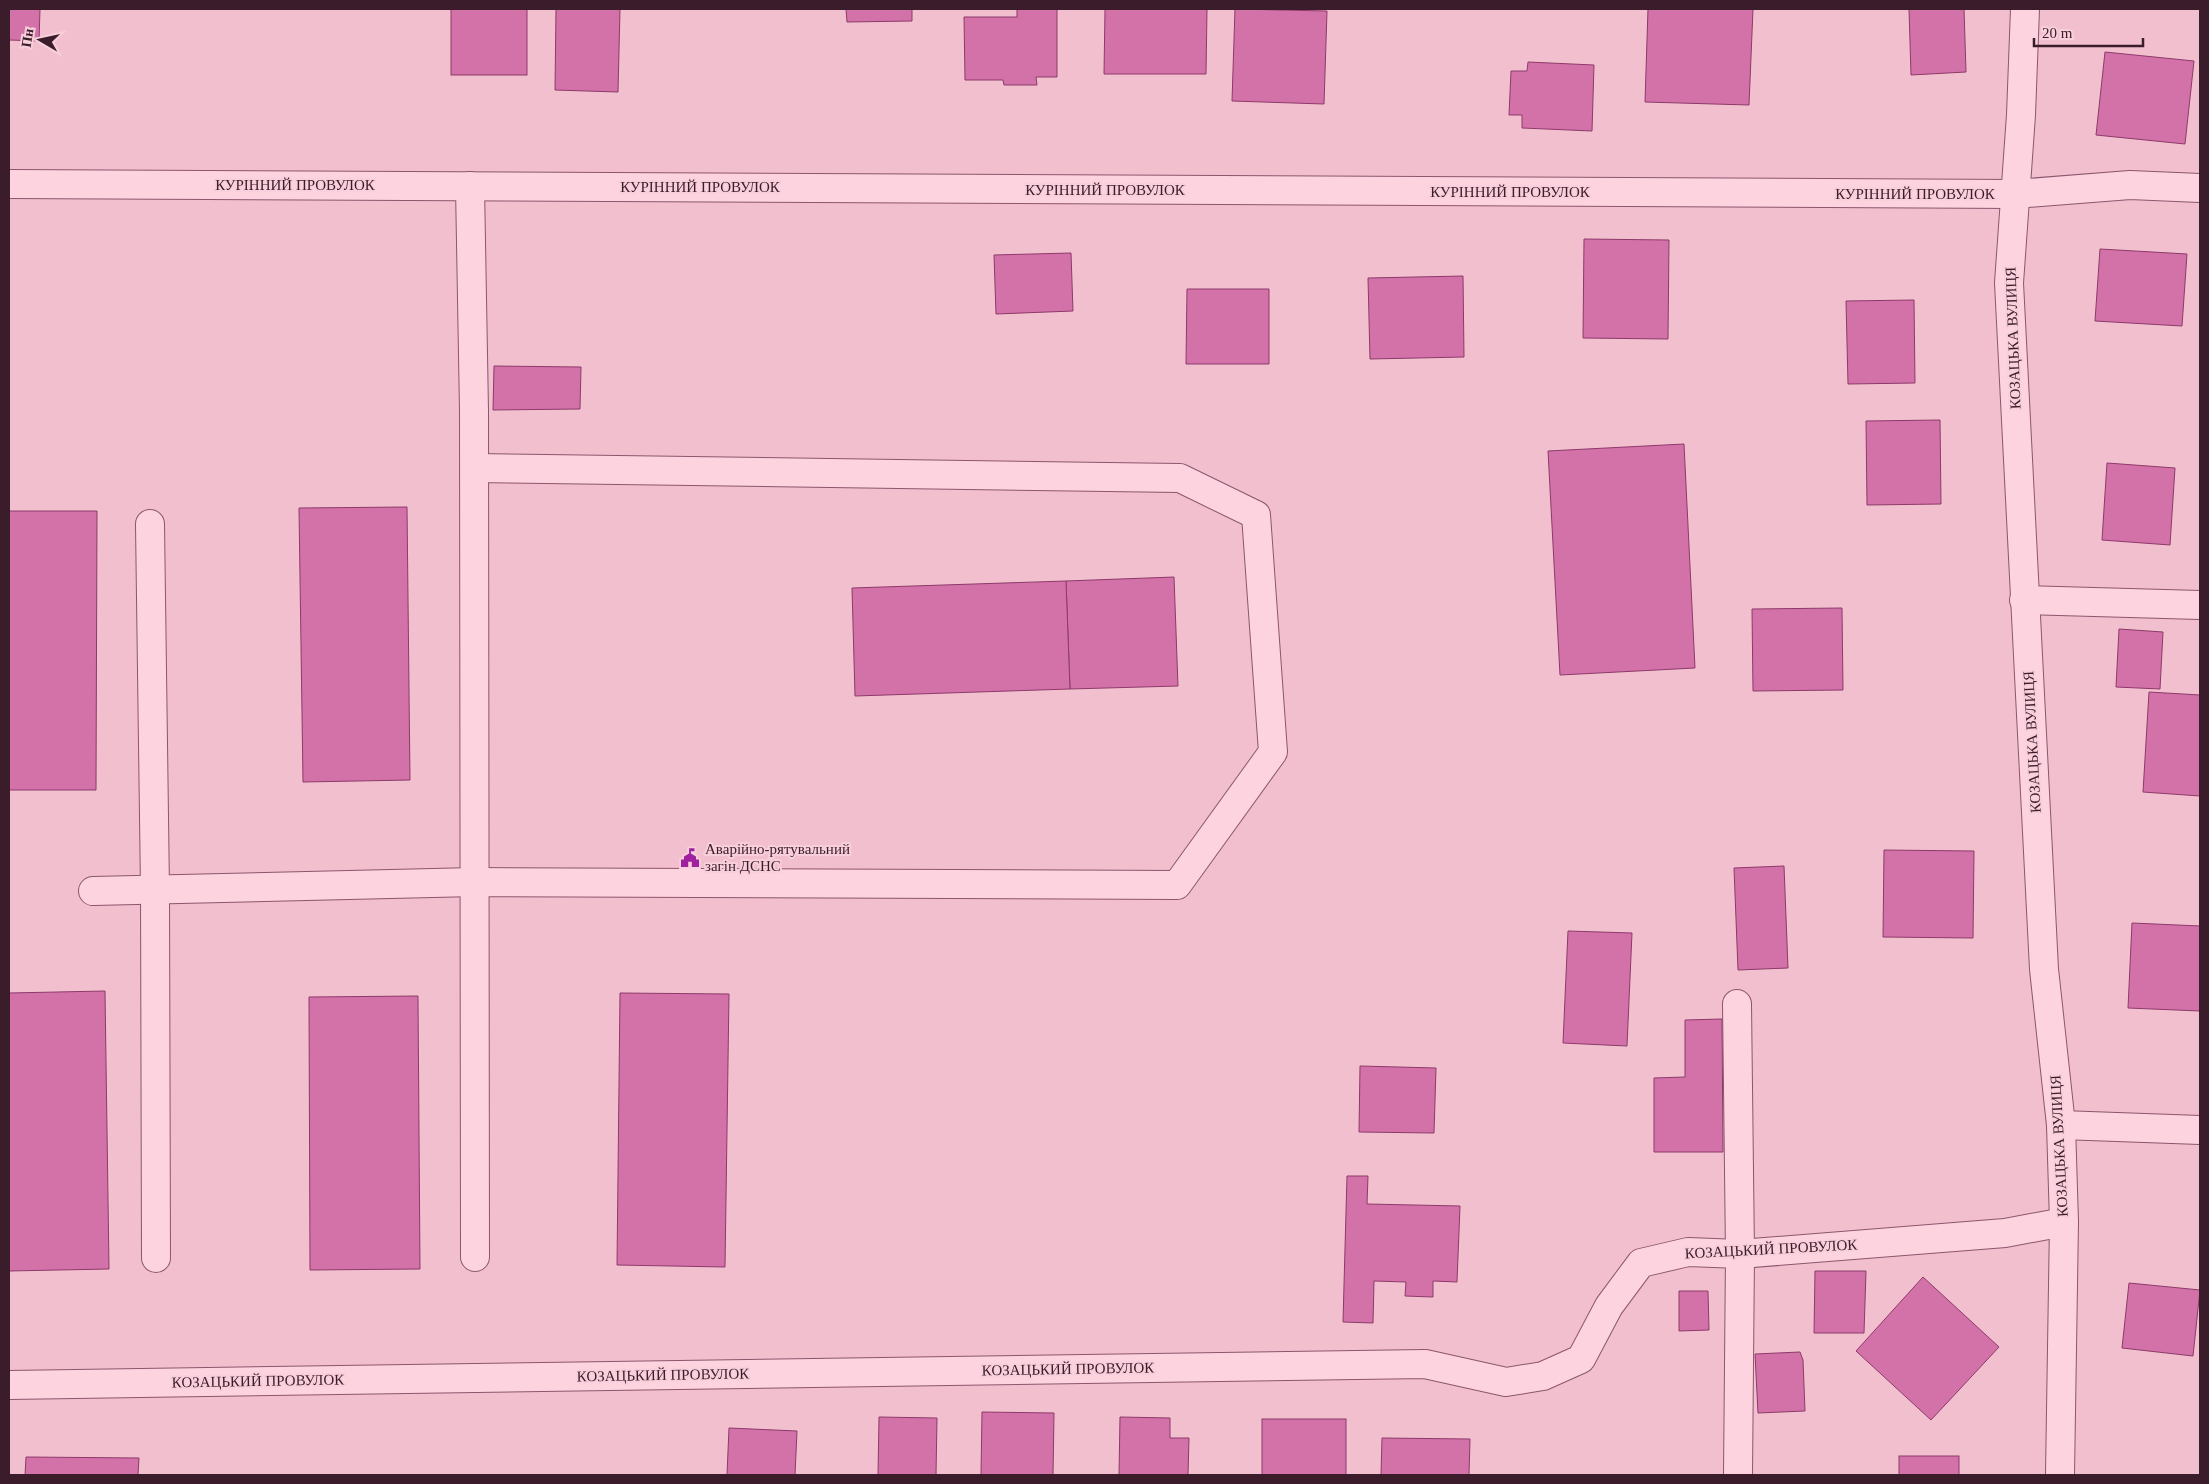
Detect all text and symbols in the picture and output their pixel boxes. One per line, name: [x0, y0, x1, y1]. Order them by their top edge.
north arrow: [15, 15, 65, 65]
scale bar: [2034, 15, 2143, 47]
text: 20 m: [2042, 25, 2073, 41]
text: Пн: [19, 28, 37, 49]
street label: КУРІННИЙ ПРОВУЛОК: [215, 177, 376, 193]
street label: КУРІННИЙ ПРОВУЛОК: [620, 179, 781, 195]
street label: КУРІННИЙ ПРОВУЛОК: [1025, 182, 1186, 198]
street label: КУРІННИЙ ПРОВУЛОК: [1430, 184, 1591, 200]
street label: КУРІННИЙ ПРОВУЛОК: [1835, 186, 1996, 202]
street label: КОЗАЦЬКА ВУЛИЦЯ: [2003, 267, 2023, 409]
street label: КОЗАЦЬКА ВУЛИЦЯ: [2020, 670, 2044, 814]
place label: Аварійно-рятувальний загін ДСНС: [705, 841, 850, 874]
public building icon: Аварійно-рятувальний загін ДСНС: [679, 847, 701, 869]
street label: КОЗАЦЬКА ВУЛИЦЯ: [2047, 1074, 2071, 1218]
street label: КОЗАЦЬКИЙ ПРОВУЛОК: [1684, 1236, 1859, 1262]
street label: КОЗАЦЬКИЙ ПРОВУЛОК: [982, 1359, 1155, 1379]
street label: КОЗАЦЬКИЙ ПРОВУЛОК: [577, 1365, 750, 1385]
street label: КОЗАЦЬКИЙ ПРОВУЛОК: [172, 1371, 345, 1391]

